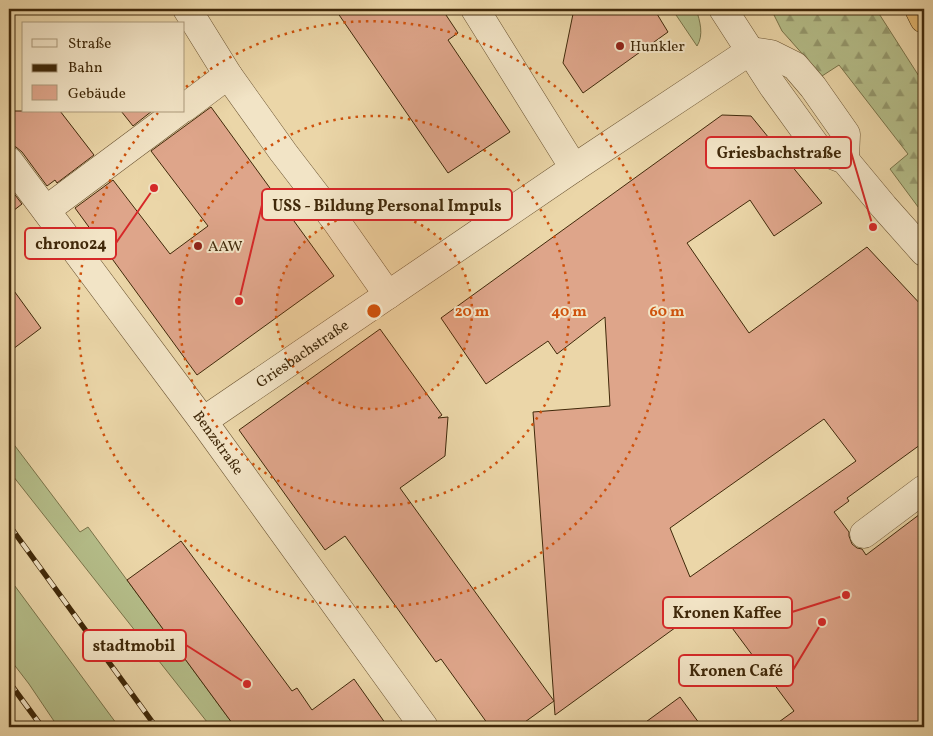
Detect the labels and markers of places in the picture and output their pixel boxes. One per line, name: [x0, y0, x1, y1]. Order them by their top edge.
place label: Hunkler: [630, 37, 685, 58]
marker: Hunkler: [614, 40, 626, 52]
callout: Griesbachstraße: [706, 137, 851, 168]
callout: USS - Bildung Personal Impuls: [262, 189, 512, 220]
callout: chrono24: [25, 228, 116, 259]
place label: AAW: [208, 237, 243, 258]
marker: AAW: [192, 240, 204, 252]
centre of rings: [365, 302, 383, 320]
callout: Kronen Kaffee: [663, 597, 792, 628]
callout: stadtmobil: [83, 630, 186, 661]
callout: Kronen Café: [679, 655, 793, 686]

